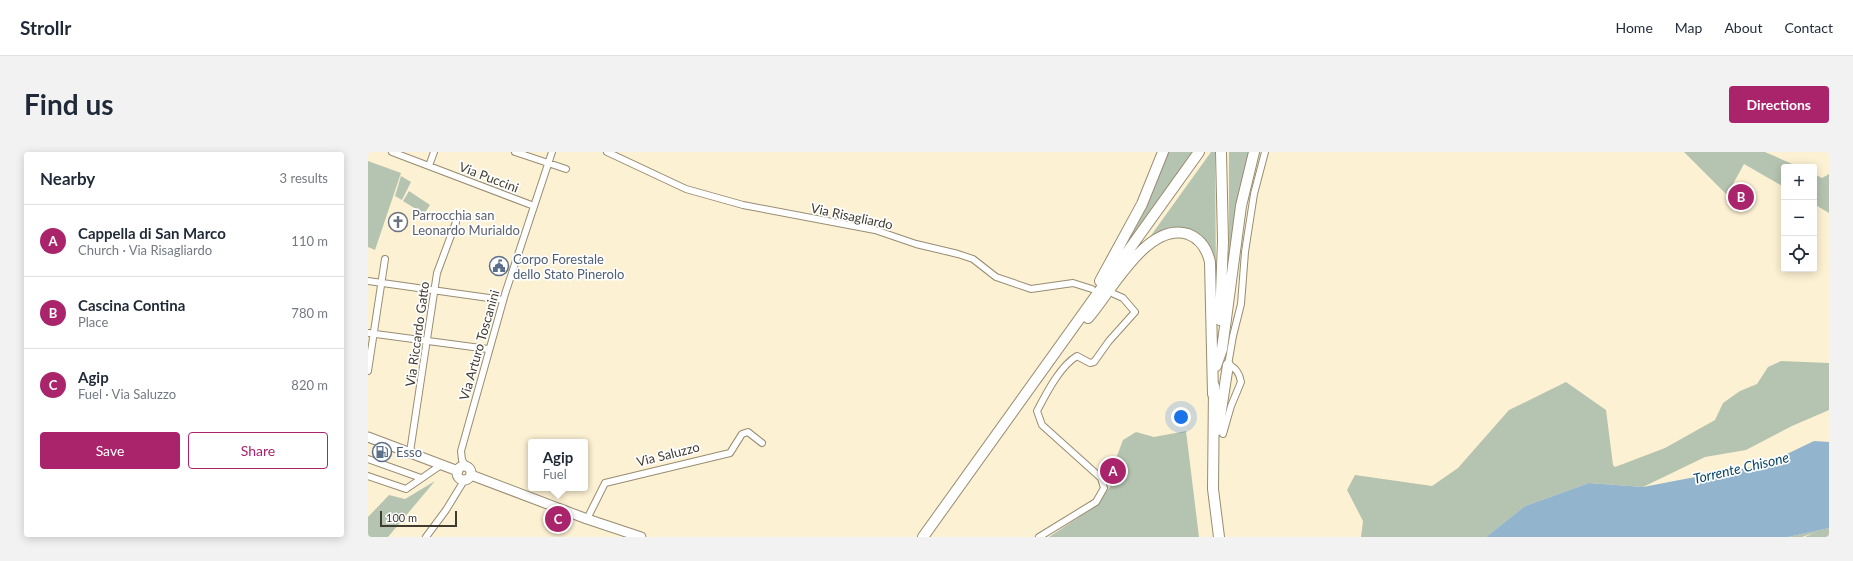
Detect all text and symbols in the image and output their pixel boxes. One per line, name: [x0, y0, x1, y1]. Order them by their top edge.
text: Strollr: [20, 16, 71, 39]
text: Home: [1615, 19, 1653, 36]
text: Map: [1675, 19, 1702, 36]
text: About: [1724, 19, 1762, 36]
text: Contact: [1784, 19, 1833, 36]
button: Directions: [1729, 86, 1829, 123]
text: Find us: [24, 87, 114, 121]
street label: Via Puccini: [457, 158, 521, 196]
map controls: [1781, 164, 1817, 272]
button: +: [1781, 164, 1817, 200]
text: Nearby: [40, 168, 95, 189]
text: 3 results: [280, 170, 328, 186]
pin: B: [1728, 182, 1754, 212]
street label: Via Risagliardo: [809, 199, 895, 233]
button: −: [1781, 200, 1817, 236]
place label: Parrocchia san Leonardo Murialdo: [412, 207, 520, 238]
church icon: Parrocchia san Leonardo Murialdo: [387, 211, 409, 233]
text: Cappella di San Marco: [78, 224, 226, 242]
text: A: [48, 233, 58, 249]
text: 110 m: [291, 233, 328, 249]
button: locate: [1781, 236, 1817, 272]
text: Church · Via Risagliardo: [78, 242, 212, 258]
place label: Corpo Forestale dello Stato Pinerolo: [513, 251, 624, 282]
public building icon: Corpo Forestale dello Stato Pinerolo: [488, 255, 510, 277]
street label: Via Riccardo Gatto: [402, 280, 432, 388]
street label: Via Arturo Toscanini: [456, 288, 502, 402]
text: Cascina Contina: [78, 296, 185, 314]
text: B: [49, 305, 57, 321]
text: 780 m: [291, 305, 328, 321]
text: Place: [78, 314, 108, 330]
text: Agip: [78, 368, 109, 386]
text: C: [49, 377, 57, 393]
text: 820 m: [291, 377, 328, 393]
text: Fuel · Via Saluzzo: [78, 386, 176, 402]
your location: [1171, 407, 1191, 427]
button: Save: [40, 432, 180, 469]
button: Share: [188, 432, 328, 469]
street label: Via Saluzzo: [635, 438, 701, 470]
popup: [528, 439, 588, 491]
fuel station icon: Esso: [371, 441, 393, 463]
place label: Esso: [396, 444, 422, 460]
text: Agip: [543, 448, 573, 466]
water label: Torrente Chisone: [1691, 448, 1791, 487]
pin: A: [1100, 456, 1126, 486]
text: Fuel: [543, 466, 567, 482]
pin: C: [545, 504, 571, 534]
scale bar: [380, 509, 457, 528]
text: 100 m: [386, 511, 417, 524]

